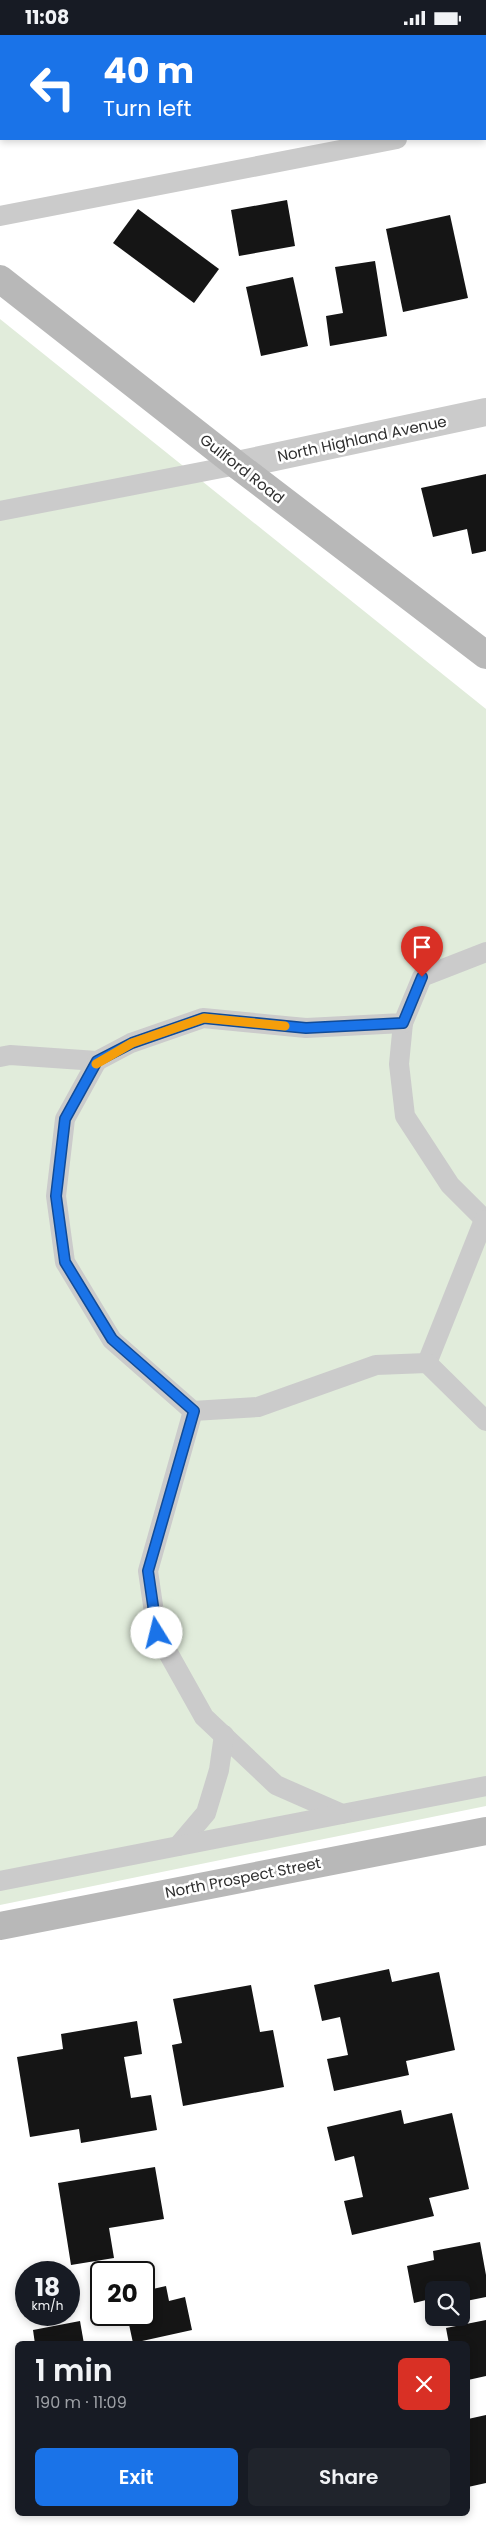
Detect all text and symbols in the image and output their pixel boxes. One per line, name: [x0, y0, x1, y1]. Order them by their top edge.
text: 11:08: [25, 4, 69, 31]
text: 40 m: [103, 46, 194, 95]
icon: left: [20, 55, 85, 120]
text: Turn left: [103, 93, 191, 124]
street label: North Highland Avenue: [275, 410, 448, 467]
street label: Guilford Road: [196, 429, 289, 508]
pin: [401, 926, 443, 977]
icon: arrive: [408, 933, 436, 961]
position arrow: [130, 1606, 182, 1658]
street label: North Prospect Street: [163, 1852, 323, 1903]
speed limit sign: 20: [90, 2261, 155, 2326]
text: 18: [35, 2270, 60, 2305]
map controls: [425, 2281, 470, 2326]
button: search: [425, 2281, 470, 2326]
text: km/h: [32, 2297, 63, 2314]
text: 1 min: [35, 2349, 113, 2392]
button: close: [398, 2358, 450, 2410]
text: 190 m · 11:09: [35, 2391, 127, 2414]
button: Exit: [35, 2448, 238, 2506]
button: Share: [248, 2448, 450, 2506]

